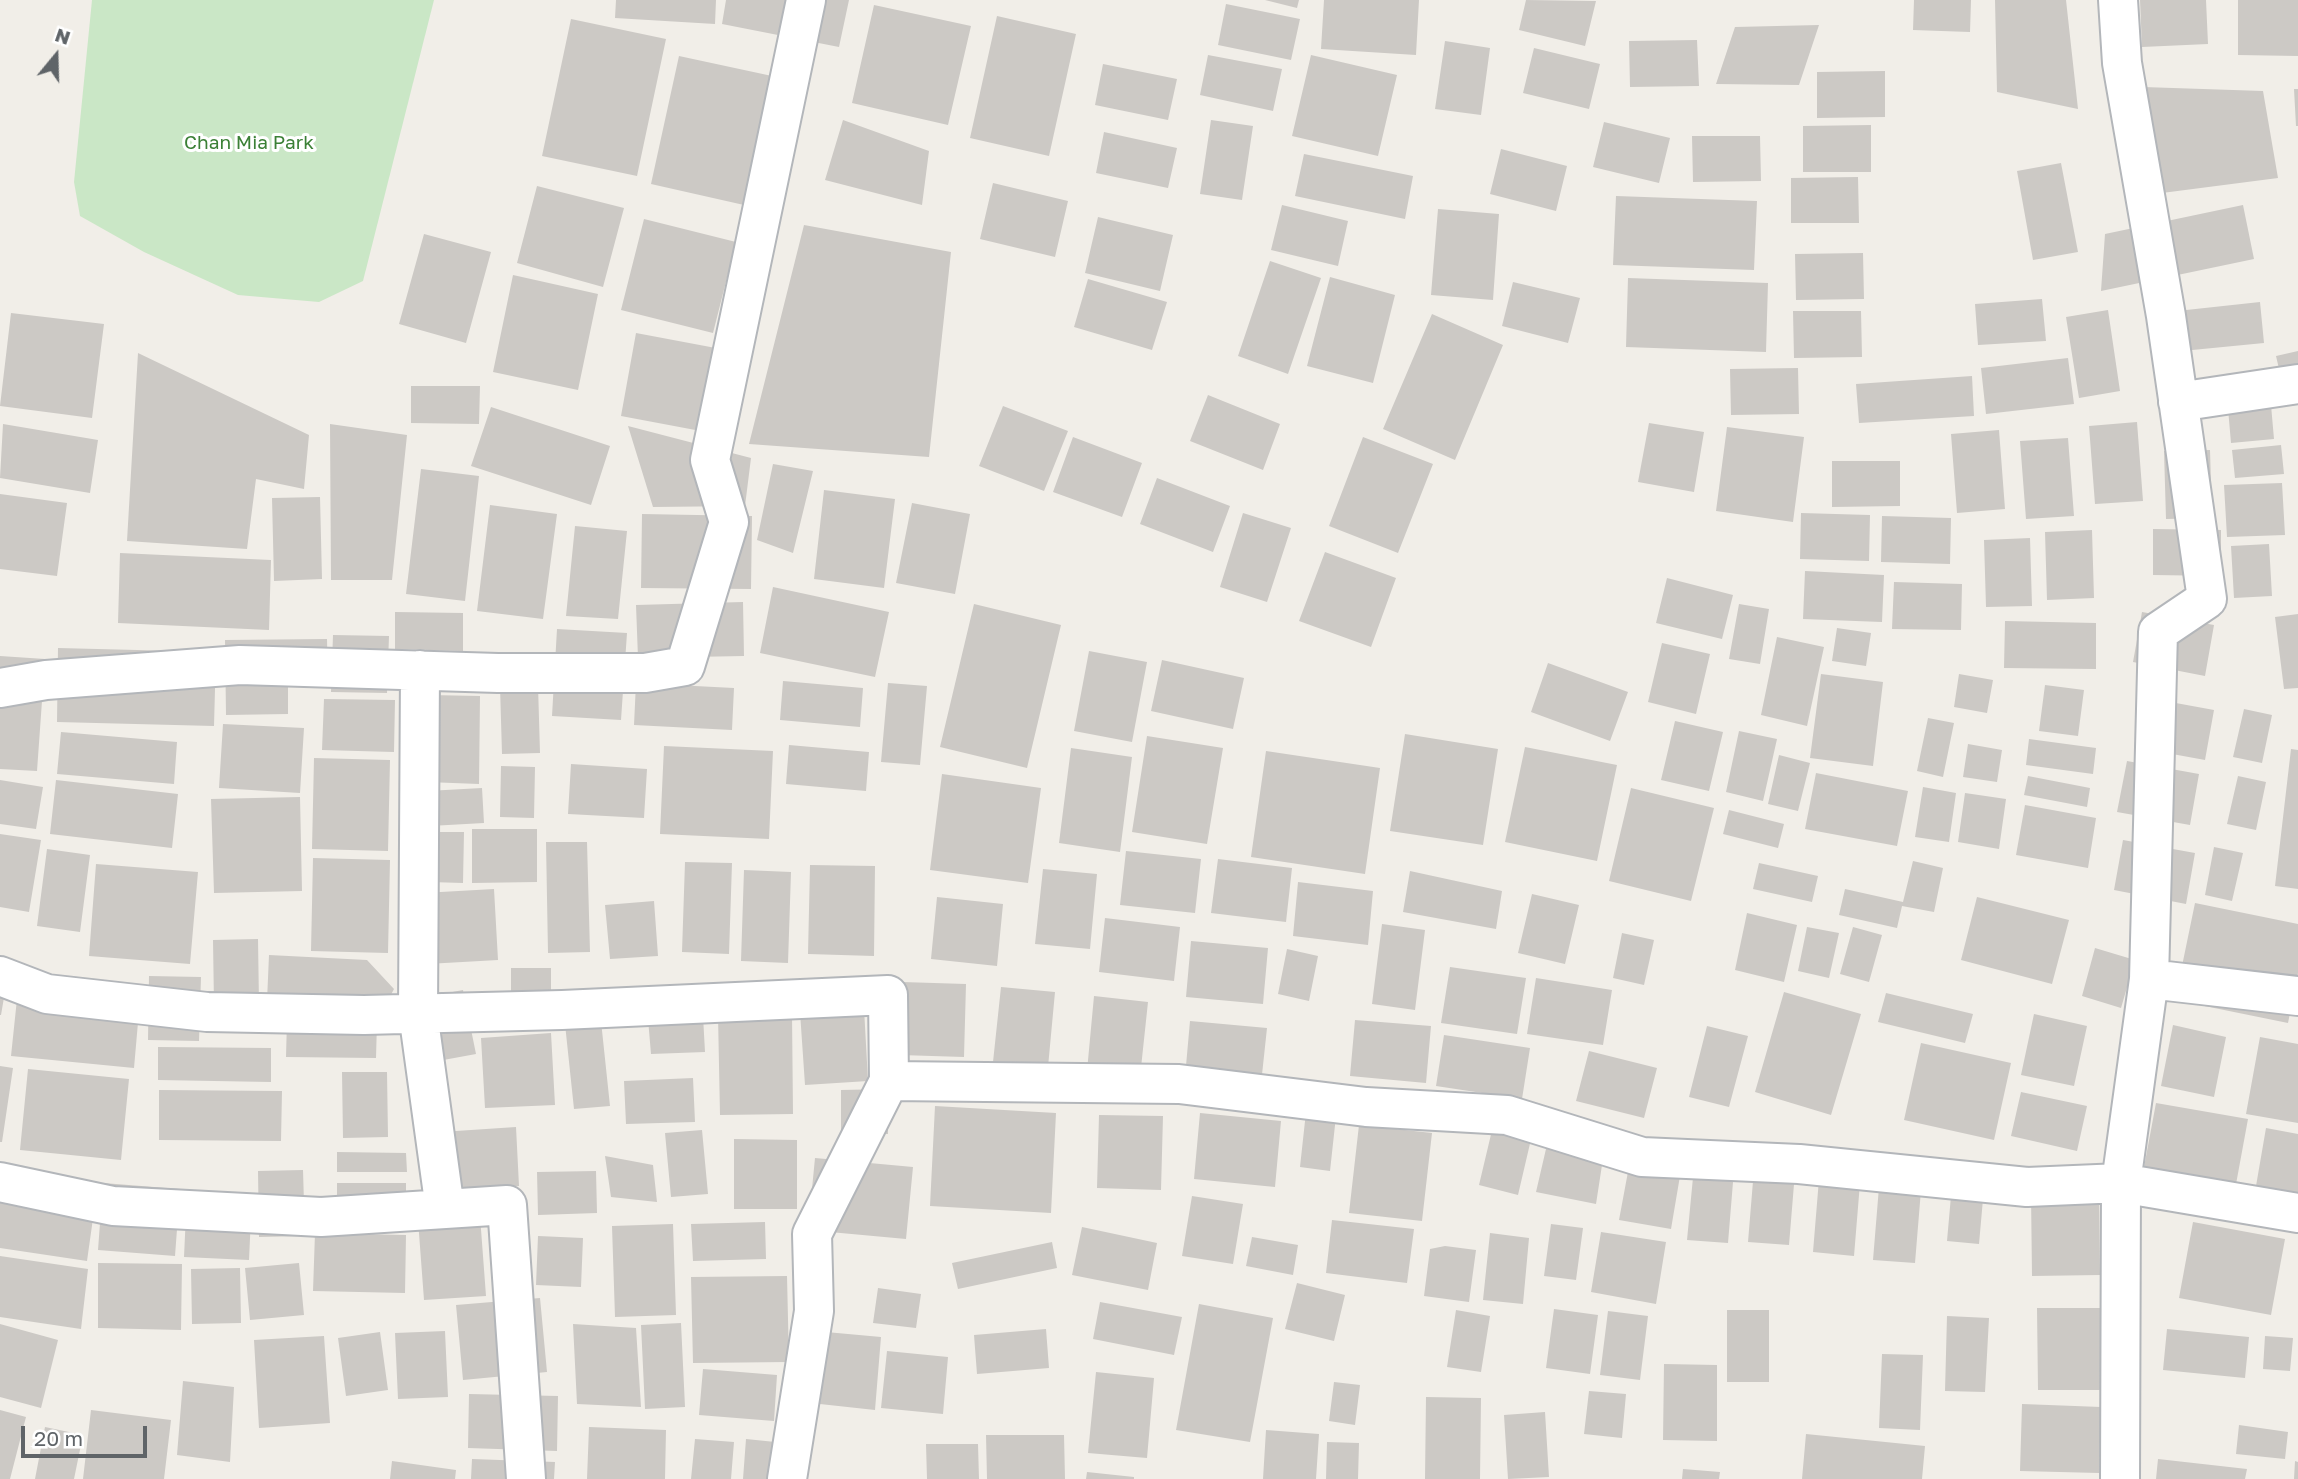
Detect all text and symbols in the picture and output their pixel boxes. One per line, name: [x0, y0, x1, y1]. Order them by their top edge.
north arrow: [21, 21, 91, 91]
text: N: [52, 22, 74, 49]
park label: Chan Mia Park: [184, 132, 314, 154]
scale bar: [24, 1412, 150, 1456]
text: 20 m: [34, 1425, 83, 1451]

